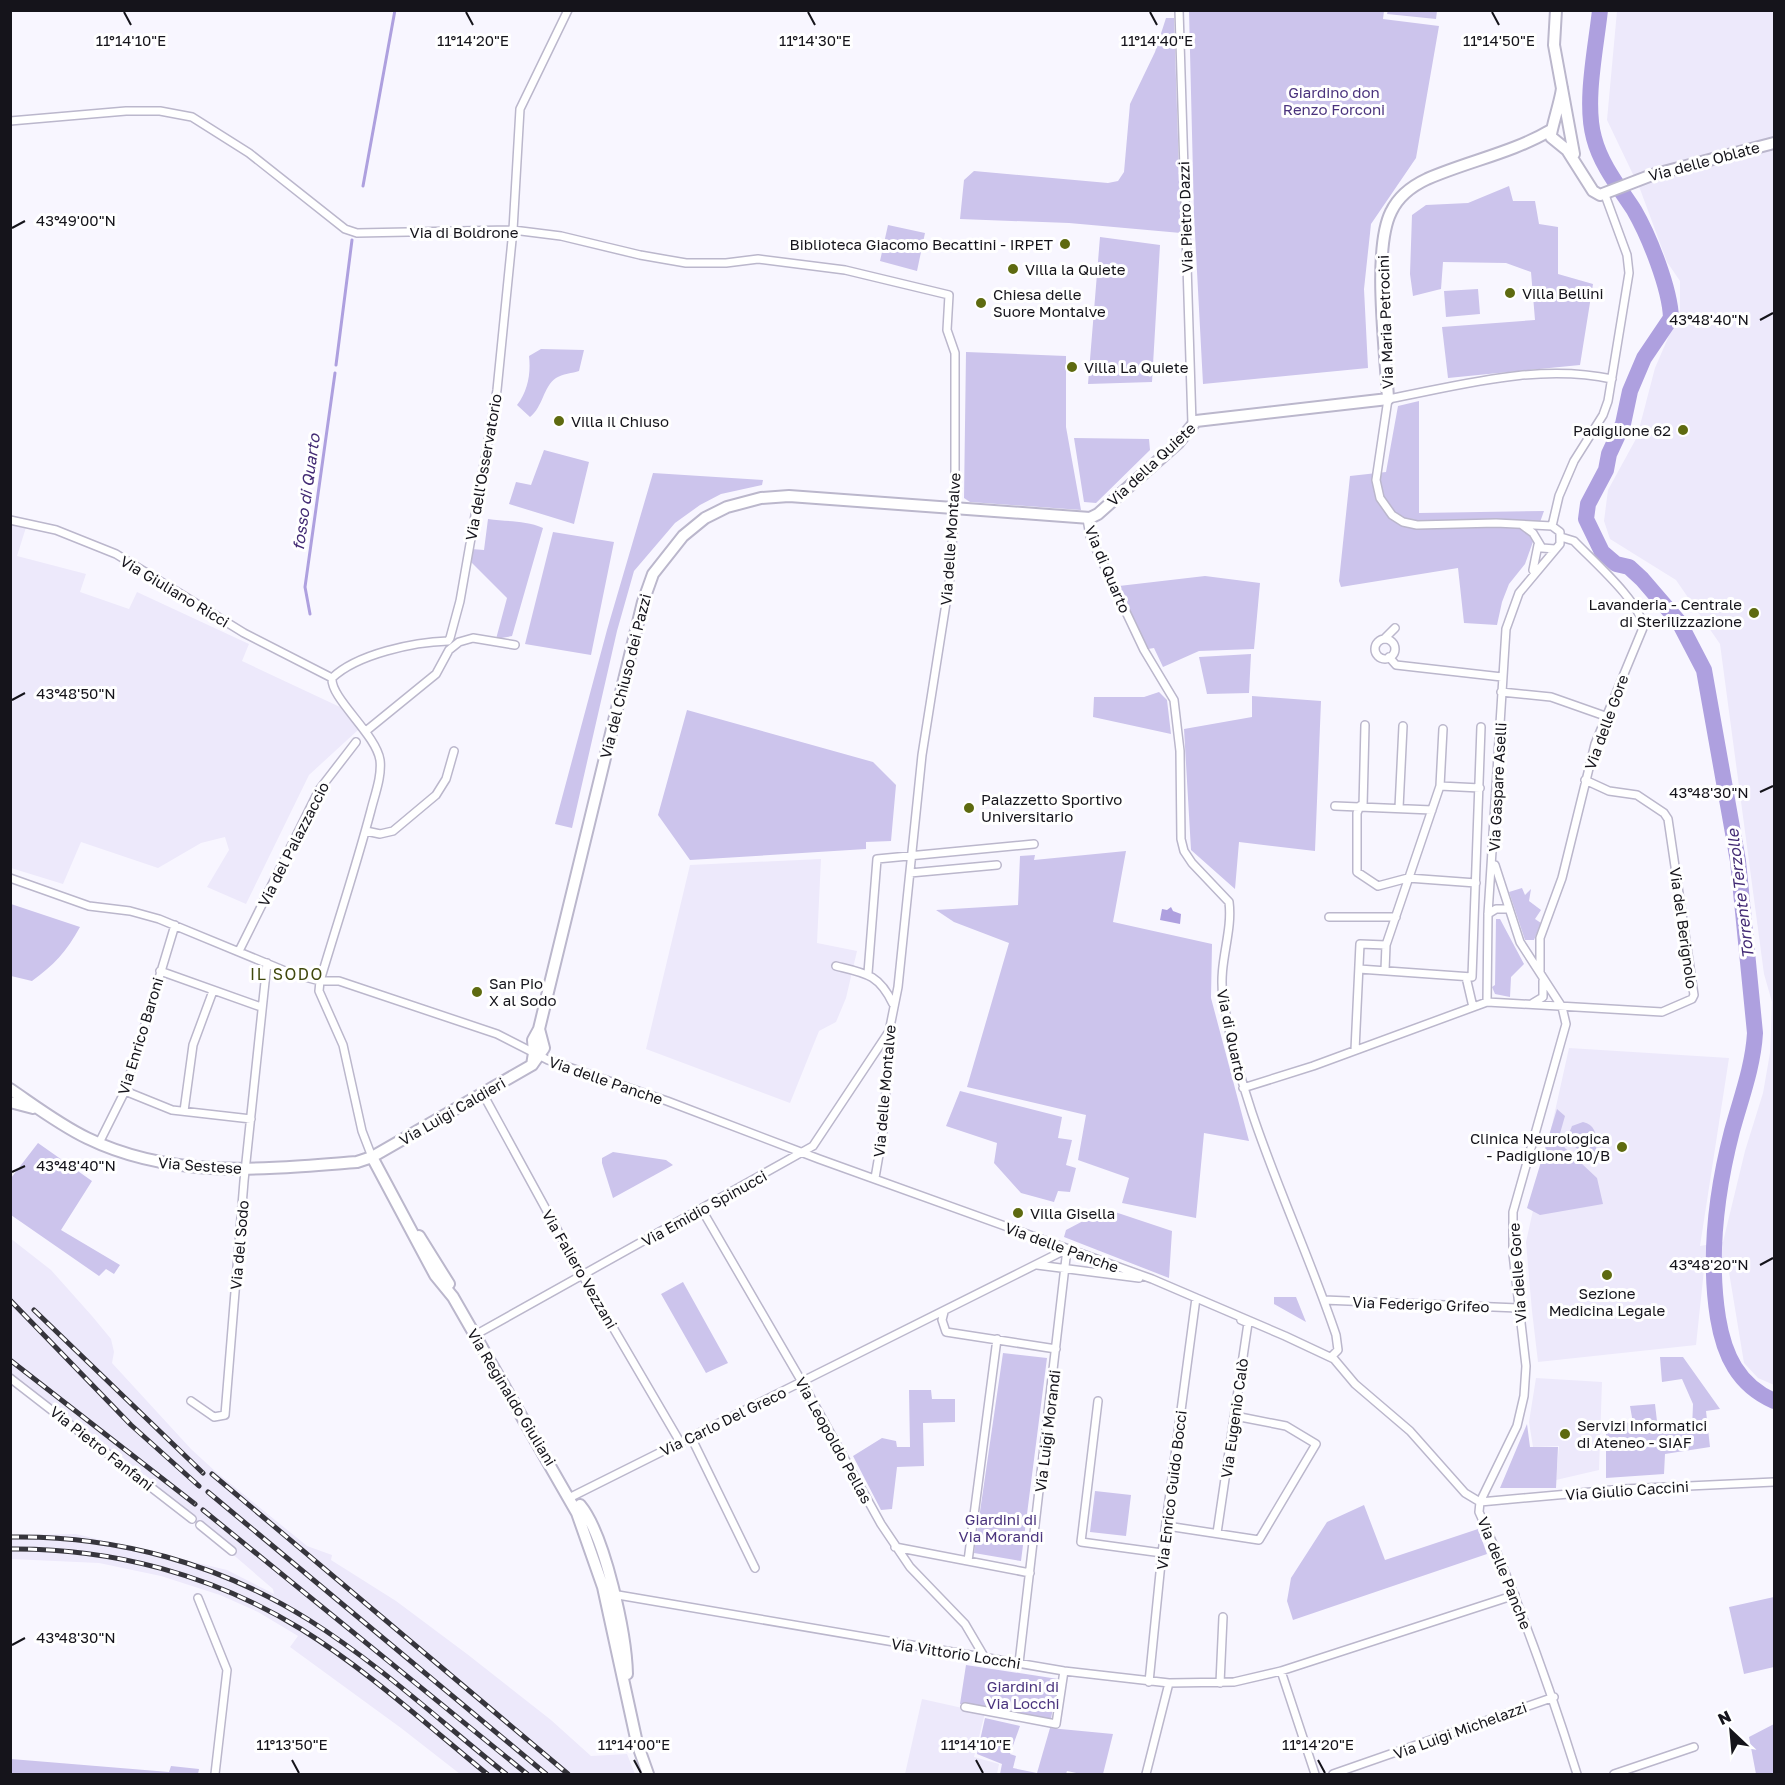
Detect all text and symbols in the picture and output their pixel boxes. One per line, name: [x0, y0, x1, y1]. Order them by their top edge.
text: 11°14'10"E: [96, 31, 166, 49]
text: 11°14'20"E: [437, 31, 509, 49]
text: 11°14'30"E: [779, 31, 851, 49]
text: 11°14'40"E: [1121, 31, 1193, 49]
text: 11°14'50"E: [1463, 31, 1535, 49]
park label: Giardino don Renzo Forconi: [1283, 83, 1385, 118]
street label: Via delle Oblate: [1646, 137, 1762, 184]
street label: Via Pietro Dazzi: [1174, 161, 1196, 273]
text: 43°49'00"N: [36, 211, 116, 229]
street label: Via di Boldrone: [410, 223, 519, 241]
place label: Biblioteca Giacomo Becattini - IRPET: [790, 235, 1053, 253]
marker: Biblioteca Giacomo Becattini - IRPET: [1058, 237, 1072, 251]
street label: Via Maria Petrocini: [1374, 255, 1396, 389]
place label: Villa la Quiete: [1025, 260, 1126, 278]
marker: Villa la Quiete: [1006, 262, 1020, 276]
place label: Villa Bellini: [1522, 284, 1604, 302]
place label: Chiesa delle Suore Montalve: [993, 285, 1106, 320]
marker: Villa Bellini: [1503, 286, 1517, 300]
marker: Chiesa delle Suore Montalve: [974, 296, 988, 310]
text: 43°48'40"N: [1669, 310, 1749, 328]
place label: Villa La Quiete: [1084, 358, 1189, 376]
marker: Villa La Quiete: [1065, 360, 1079, 374]
street label: Via dell'Osservatorio: [461, 392, 505, 542]
place label: Villa il Chiuso: [571, 412, 669, 430]
marker: Villa il Chiuso: [552, 414, 566, 428]
street label: Via della Quiete: [1103, 418, 1199, 509]
place label: Padiglione 62: [1573, 421, 1671, 439]
marker: Padiglione 62: [1676, 423, 1690, 437]
water label: fosso di Quarto: [288, 431, 324, 551]
street label: Via delle Montalve: [936, 472, 964, 606]
street label: Via di Quarto: [1082, 523, 1134, 615]
street label: Via Giuliano Ricci: [117, 551, 233, 631]
street label: Via del Chiuso dei Pazzi: [596, 592, 654, 760]
place label: Lavanderia - Centrale di Sterilizzazione: [1589, 595, 1742, 630]
marker: Lavanderia - Centrale di Sterilizzazione: [1747, 606, 1761, 620]
street label: Via delle Gore: [1580, 672, 1632, 772]
text: 43°48'50"N: [36, 684, 116, 702]
street label: Via Gaspare Aselli: [1485, 722, 1509, 852]
street label: Via del Palazzaccio: [254, 779, 332, 909]
text: 43°48'30"N: [1669, 783, 1749, 801]
place label: Palazzetto Sportivo Universitario: [981, 790, 1122, 825]
marker: Palazzetto Sportivo Universitario: [962, 801, 976, 815]
water label: Torrente Terzolle: [1722, 826, 1758, 960]
street label: Via del Berignolo: [1667, 866, 1701, 990]
district label: IL SODO: [250, 964, 324, 984]
place label: San Pio X al Sodo: [489, 974, 557, 1009]
street label: Via Enrico Baroni: [114, 975, 166, 1097]
marker: San Pio X al Sodo: [470, 985, 484, 999]
street label: Via di Quarto: [1214, 988, 1250, 1082]
street label: Via delle Montalve: [869, 1024, 899, 1158]
street label: Via delle Panche: [547, 1052, 666, 1108]
street label: Via Luigi Caldieri: [396, 1073, 508, 1149]
place label: Clinica Neurologica - Padiglione 10/B: [1470, 1129, 1610, 1164]
marker: Clinica Neurologica - Padiglione 10/B: [1615, 1140, 1629, 1154]
street label: Via Sestese: [158, 1153, 243, 1177]
text: 43°48'40"N: [36, 1156, 116, 1174]
street label: Via Emidio Spinucci: [638, 1166, 770, 1250]
street label: Via del Sodo: [226, 1200, 252, 1290]
place label: Villa Gisella: [1030, 1204, 1115, 1222]
street label: Via Faliero Vezzani: [539, 1206, 621, 1332]
marker: Villa Gisella: [1011, 1206, 1025, 1220]
street label: Via delle Panche: [1003, 1218, 1122, 1276]
street label: Via delle Gore: [1505, 1222, 1529, 1324]
text: 43°48'20"N: [1669, 1255, 1749, 1273]
marker: Sezione Medicina Legale: [1600, 1268, 1614, 1282]
place label: Sezione Medicina Legale: [1549, 1284, 1666, 1319]
street label: Via Federigo Grifeo: [1352, 1293, 1490, 1315]
street label: Via Reginaldo Giuliani: [464, 1325, 560, 1469]
street label: Via Eugenio Calò: [1217, 1357, 1251, 1479]
street label: Via Luigi Morandi: [1031, 1369, 1063, 1493]
street label: Via Leopoldo Pellas: [792, 1374, 876, 1506]
street label: Via Carlo Del Greco: [657, 1383, 789, 1459]
street label: Via Pietro Fanfani: [47, 1402, 157, 1494]
street label: Via Enrico Guido Bocci: [1152, 1409, 1190, 1571]
place label: Servizi Informatici di Ateneo - SIAF: [1577, 1416, 1707, 1451]
marker: Servizi Informatici di Ateneo - SIAF: [1558, 1427, 1572, 1441]
street label: Via Giulio Caccini: [1565, 1477, 1689, 1503]
park label: Giardini di Via Morandi: [959, 1510, 1043, 1545]
street label: Via delle Panche: [1474, 1514, 1536, 1632]
text: 43°48'30"N: [36, 1628, 116, 1646]
street label: Via Vittorio Locchi: [890, 1634, 1022, 1672]
park label: Giardini di Via Locchi: [986, 1677, 1060, 1712]
street label: Via Luigi Michelazzi: [1391, 1698, 1529, 1762]
north arrow: [1701, 1701, 1761, 1761]
text: N: [1715, 1706, 1734, 1729]
text: 11°13'50"E: [256, 1735, 328, 1753]
text: 11°14'00"E: [598, 1735, 670, 1753]
text: 11°14'10"E: [941, 1735, 1011, 1753]
text: 11°14'20"E: [1282, 1735, 1354, 1753]

